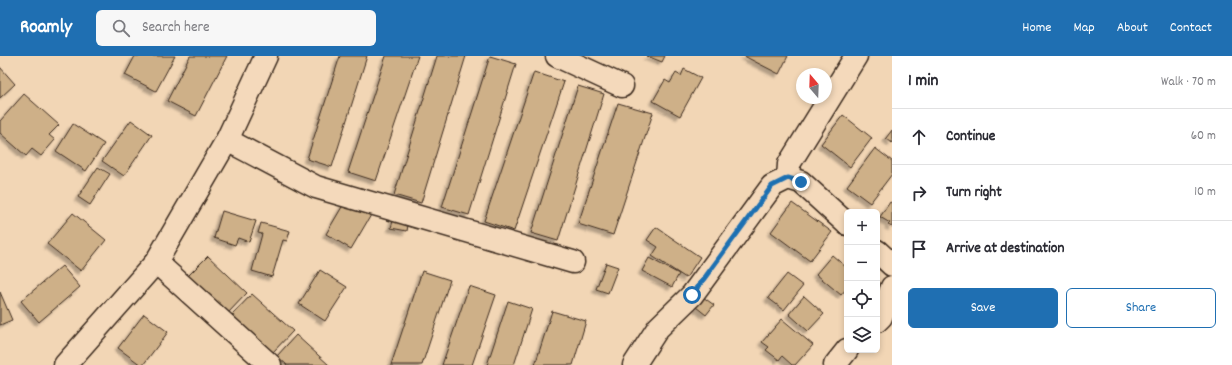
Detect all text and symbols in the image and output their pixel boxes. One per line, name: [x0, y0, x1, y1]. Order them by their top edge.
search box: [96, 10, 376, 46]
text: Roamly: [20, 15, 72, 42]
icon: search: [110, 17, 132, 39]
text: Search here: [142, 17, 210, 39]
text: Home: [1022, 18, 1051, 38]
text: Map: [1073, 18, 1095, 38]
text: About: [1117, 18, 1148, 38]
text: Contact: [1170, 18, 1212, 38]
north arrow: [796, 68, 832, 104]
text: 1 min: [908, 70, 938, 94]
text: Walk · 70 m: [1161, 73, 1216, 92]
icon: ahead: [908, 126, 930, 148]
text: Continue: [946, 126, 995, 148]
text: 60 m: [1191, 127, 1216, 146]
route end: [792, 173, 810, 191]
icon: right: [908, 182, 930, 204]
text: Turn right: [946, 182, 1002, 204]
text: 10 m: [1194, 183, 1216, 202]
map controls: [844, 209, 880, 353]
button: +: [844, 209, 880, 245]
icon: arrive: [908, 238, 930, 260]
text: Arrive at destination: [946, 238, 1064, 260]
button: −: [844, 245, 880, 281]
button: locate: [844, 281, 880, 317]
route start: [683, 286, 701, 304]
button: Save: [908, 288, 1058, 328]
button: Share: [1066, 288, 1216, 328]
button: layers: [844, 317, 880, 353]

